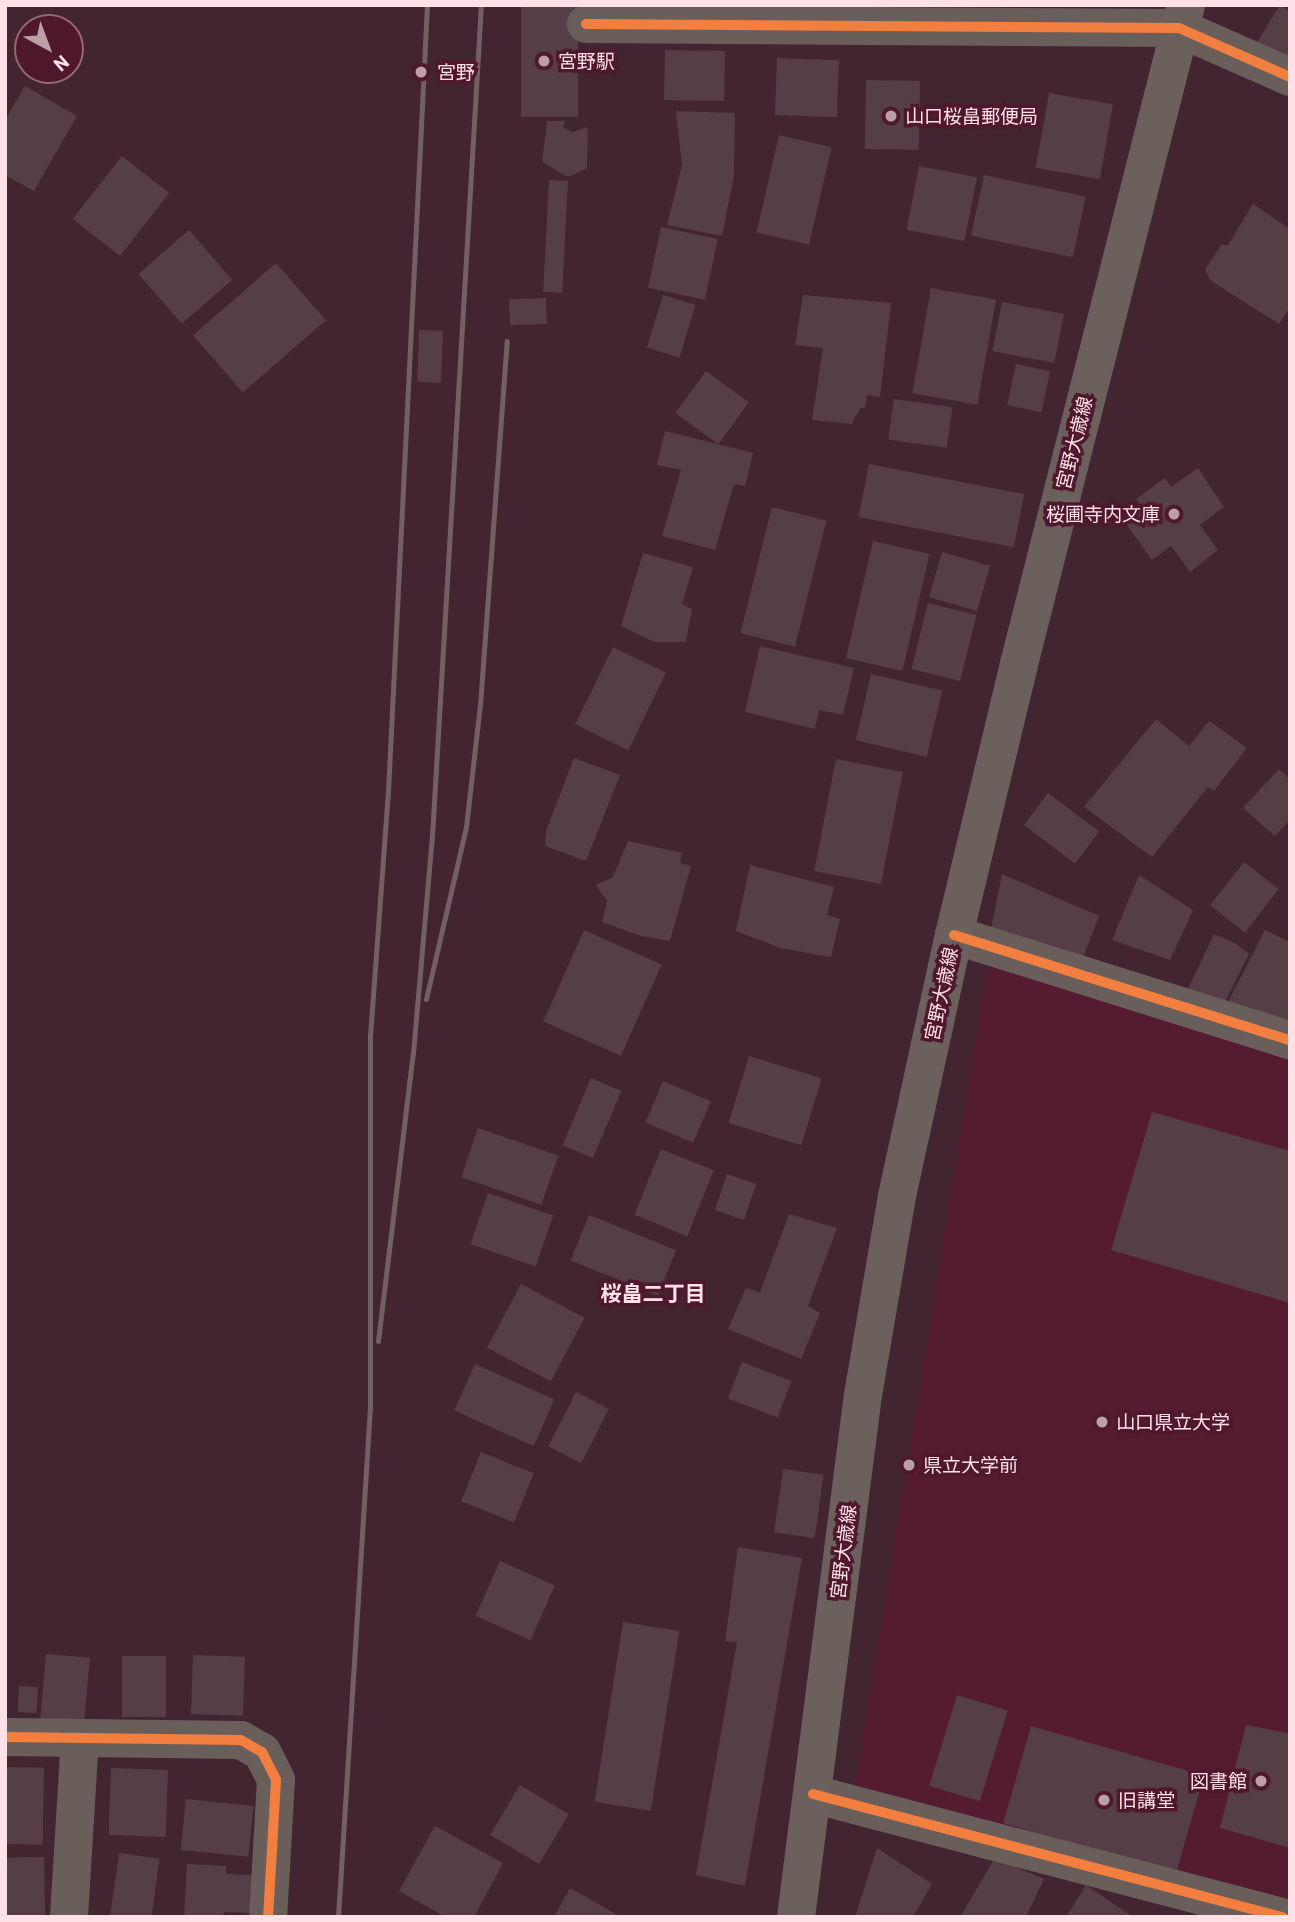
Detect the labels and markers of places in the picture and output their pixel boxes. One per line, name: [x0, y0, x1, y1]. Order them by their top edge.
place label: 宮野駅: [558, 50, 615, 72]
marker: 宮野駅: [536, 53, 552, 69]
place label: 宮野: [437, 61, 475, 83]
marker: 宮野: [411, 62, 431, 82]
place label: 山口桜畠郵便局: [905, 105, 1038, 127]
marker: 山口桜畠郵便局: [883, 108, 899, 124]
place label: 桜圃寺内文庫: [1046, 503, 1160, 525]
marker: 桜圃寺内文庫: [1166, 506, 1182, 522]
place label: 山口県立大学: [1116, 1411, 1230, 1433]
marker: 山口県立大学: [1094, 1414, 1110, 1430]
place label: 県立大学前: [923, 1454, 1018, 1476]
marker: 県立大学前: [901, 1457, 917, 1473]
place label: 図書館: [1190, 1770, 1247, 1792]
marker: 図書館: [1253, 1773, 1269, 1789]
place label: 旧講堂: [1118, 1789, 1175, 1811]
marker: 旧講堂: [1096, 1792, 1112, 1808]

